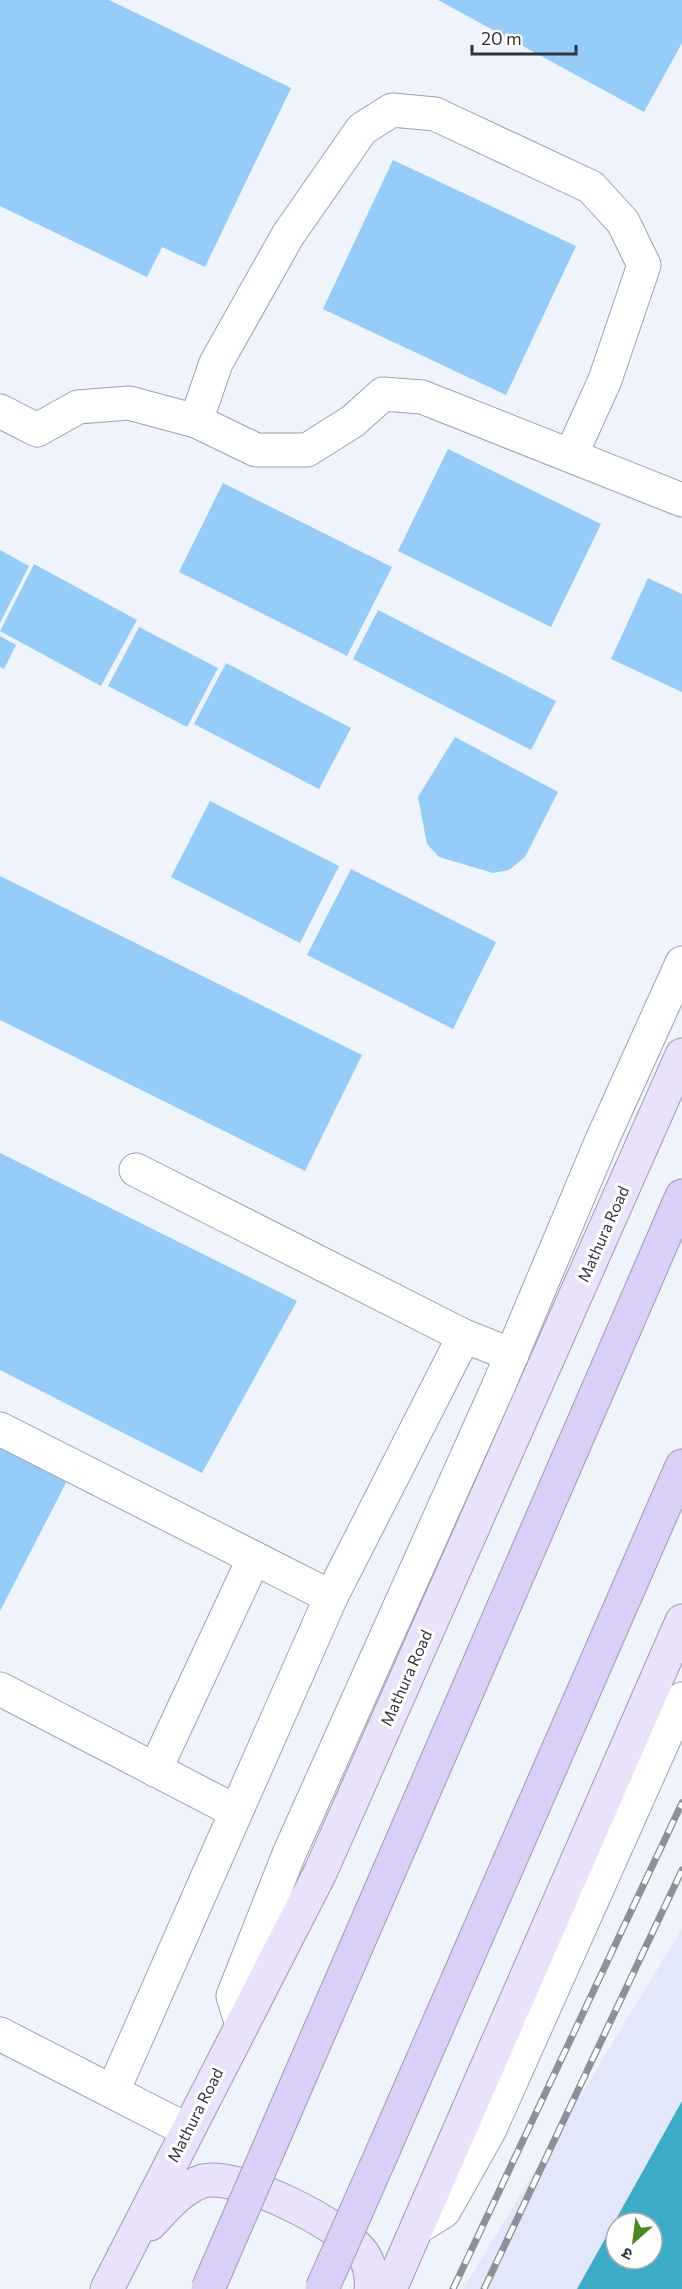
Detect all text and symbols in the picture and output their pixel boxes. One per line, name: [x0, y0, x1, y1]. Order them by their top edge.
scale bar: [472, 18, 576, 56]
text: 20 m: [481, 27, 522, 49]
street label: Mathura Road: [573, 1183, 632, 1285]
street label: Mathura Road: [376, 1627, 435, 1729]
street label: Mathura Road: [163, 2064, 226, 2165]
north arrow: [604, 2211, 664, 2271]
text: उ: [618, 2244, 635, 2265]

